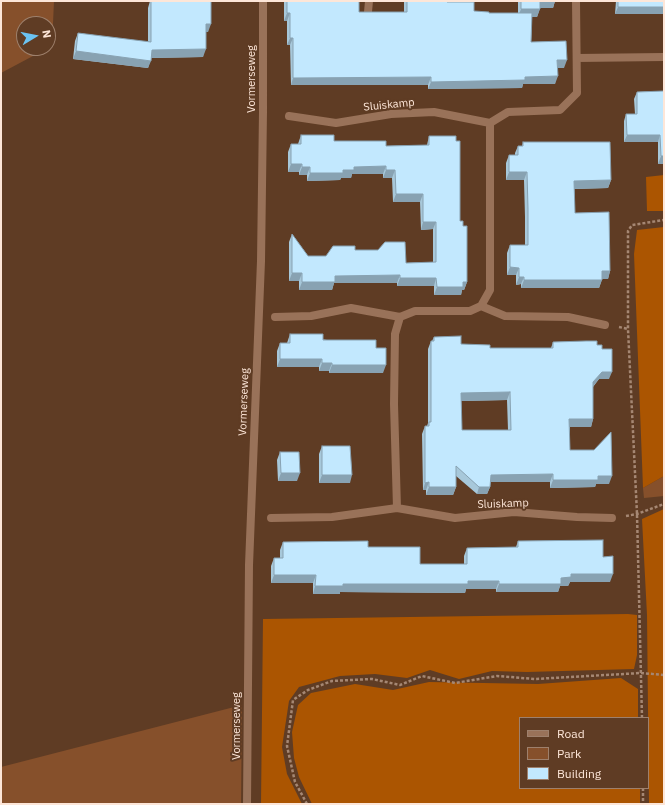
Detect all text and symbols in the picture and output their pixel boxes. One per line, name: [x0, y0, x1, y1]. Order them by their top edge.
north arrow: [16, 16, 56, 56]
text: N: [39, 29, 54, 39]
street label: Vormerseweg: [245, 45, 259, 113]
street label: Sluiskamp: [363, 96, 415, 114]
street label: Vormerseweg: [236, 368, 252, 436]
street label: Sluiskamp: [477, 497, 529, 511]
street label: Vormerseweg: [230, 692, 244, 760]
legend: [519, 717, 649, 789]
text: Road: [557, 726, 585, 741]
text: Park: [557, 746, 581, 761]
text: Building: [557, 766, 601, 781]

